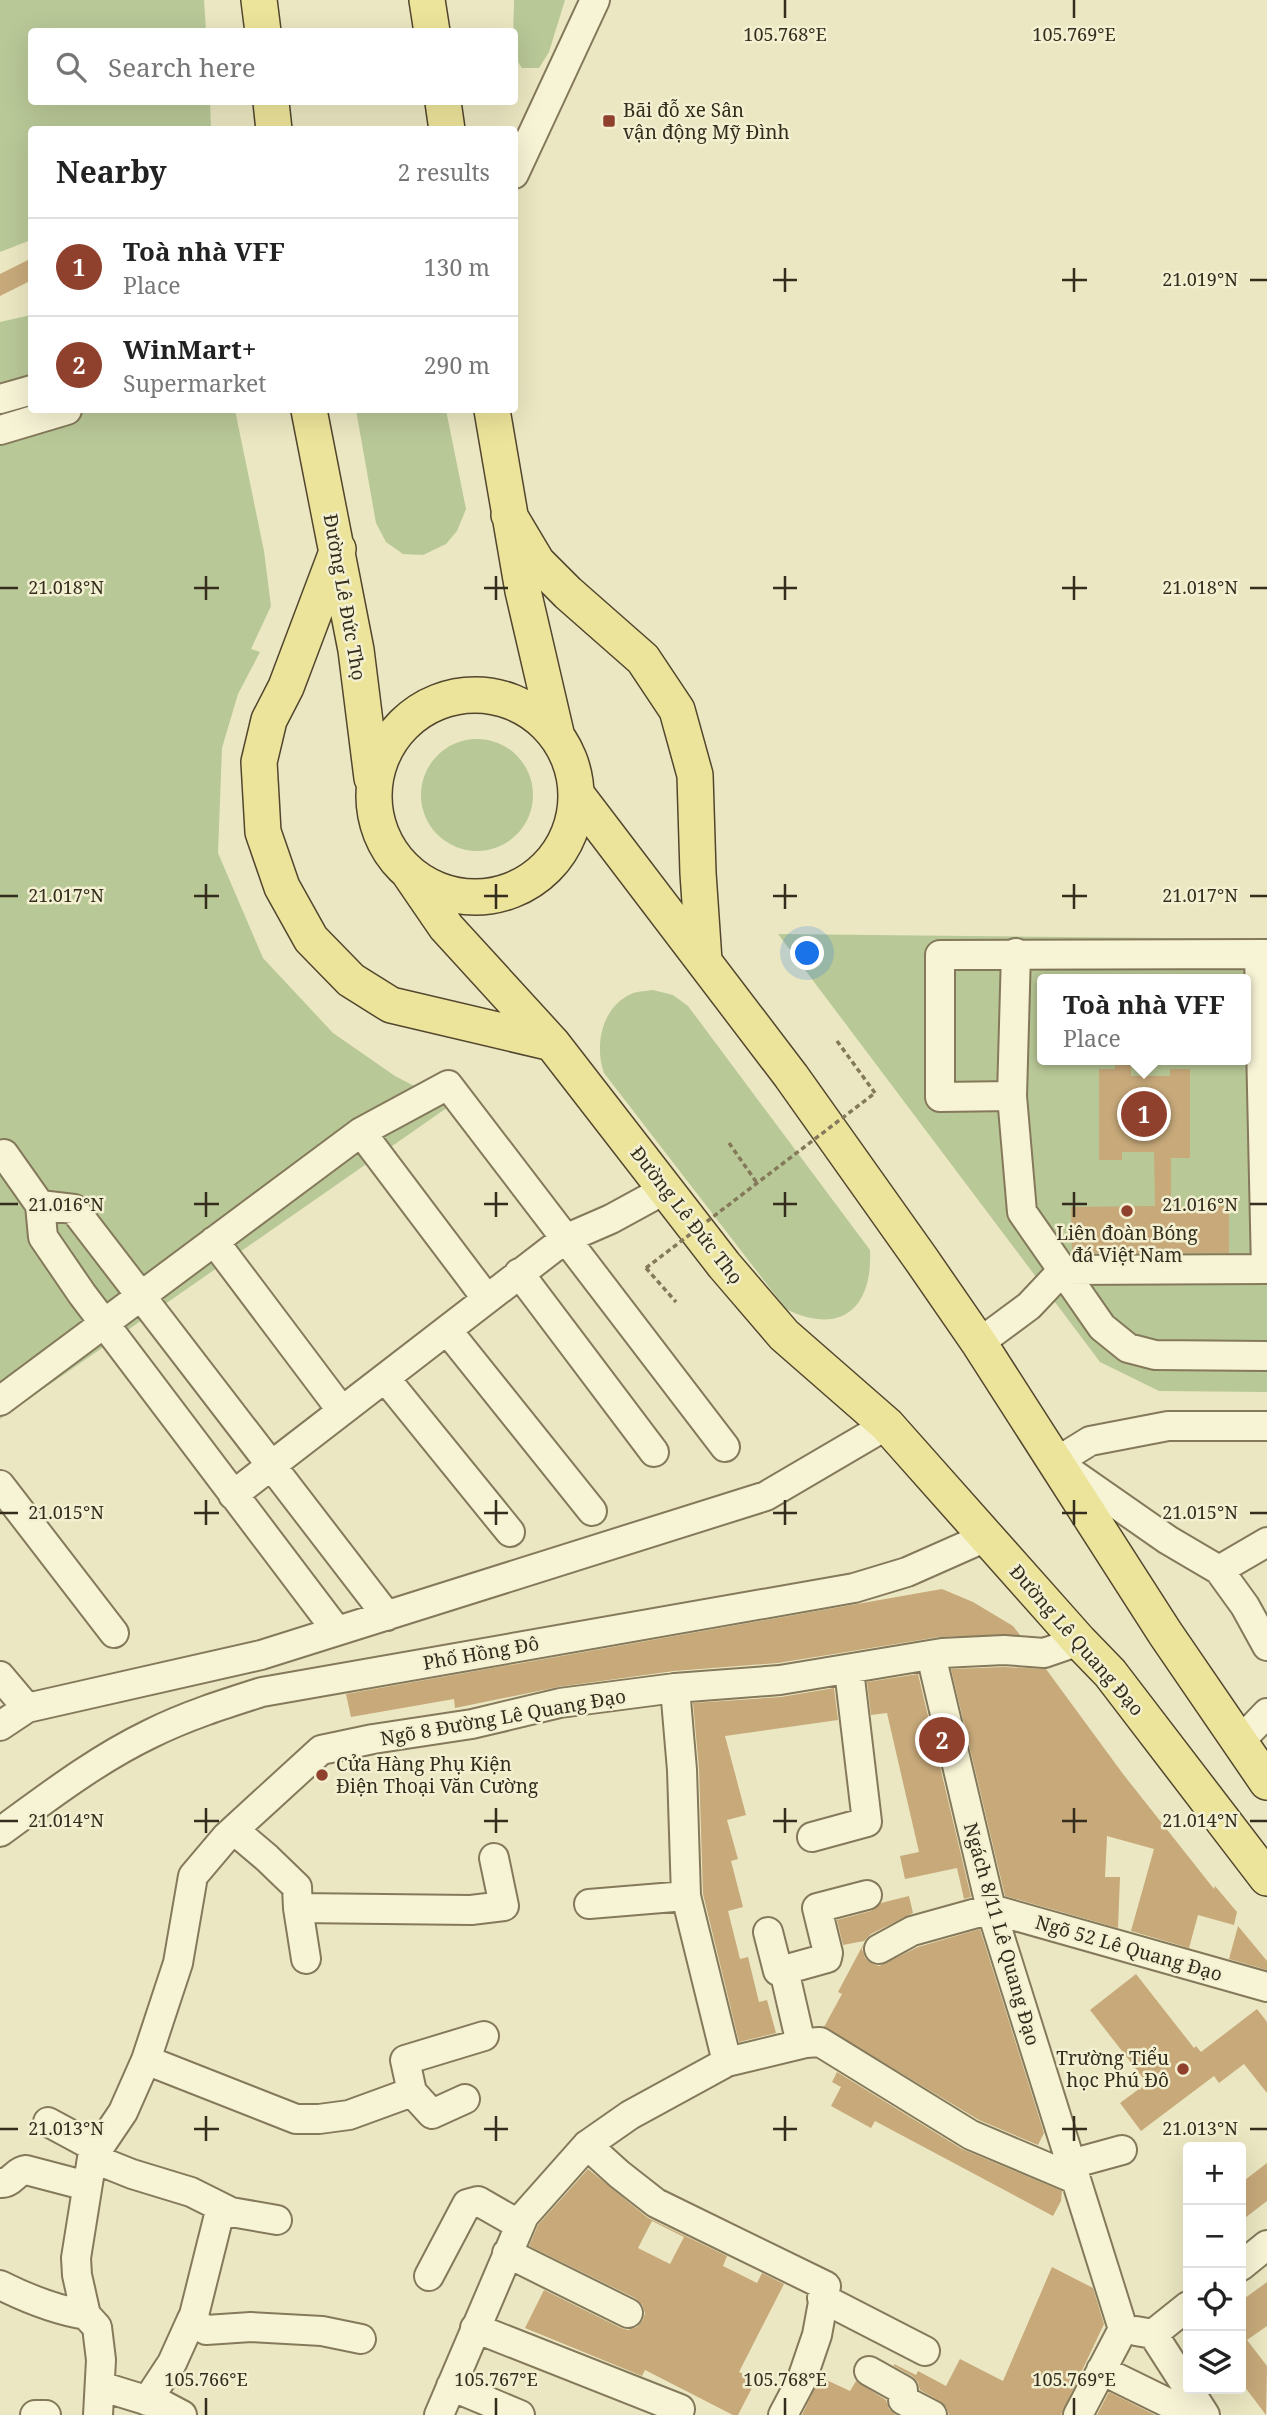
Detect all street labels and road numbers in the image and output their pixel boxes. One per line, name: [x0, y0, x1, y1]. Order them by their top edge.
street label: Đường Lê Đức Thọ: [318, 512, 372, 682]
street label: Đường Lê Đức Thọ: [625, 1141, 749, 1289]
street label: Đường Lê Quang Đạo: [1004, 1559, 1150, 1721]
street label: Phố Hồng Đô: [421, 1630, 541, 1676]
street label: Ngõ 8 Đường Lê Quang Đạo: [378, 1683, 628, 1751]
street label: Ngách 8/11 Lê Quang Đạo: [958, 1820, 1046, 2048]
street label: Ngõ 52 Lê Quang Đạo: [1032, 1909, 1226, 1987]

